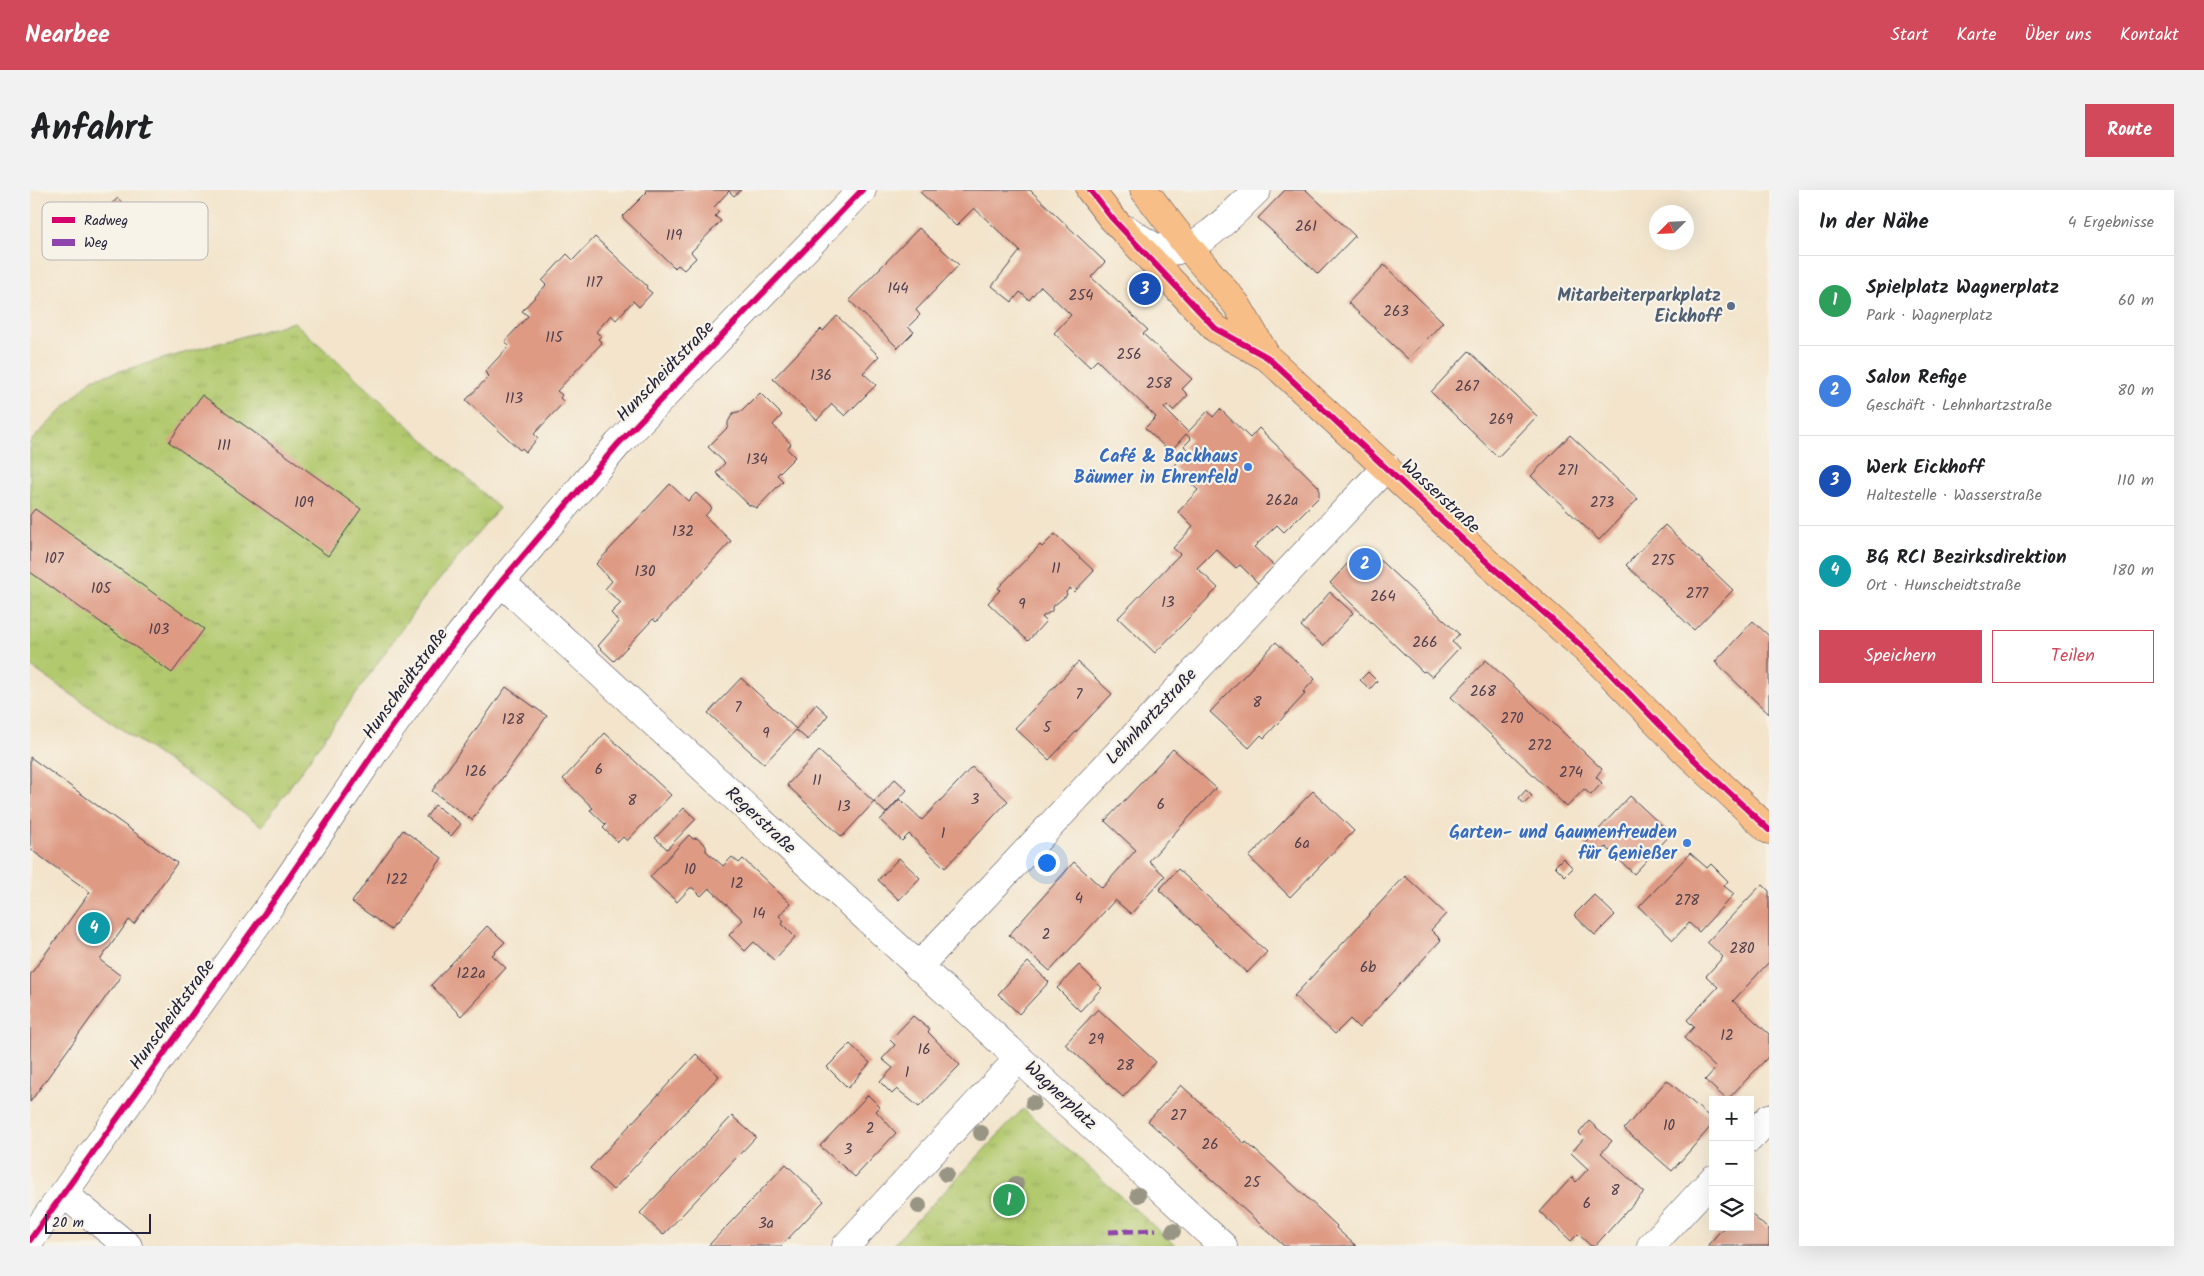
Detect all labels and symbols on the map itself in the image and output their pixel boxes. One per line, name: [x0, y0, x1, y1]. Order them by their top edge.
legend: [42, 202, 208, 260]
north arrow: [1649, 205, 1694, 250]
text: Radweg: [84, 210, 128, 232]
house number: 261: [1295, 215, 1317, 239]
house number: 119: [666, 224, 683, 248]
text: Weg: [84, 232, 108, 254]
pin: 3: [1129, 270, 1161, 308]
house number: 117: [586, 271, 603, 295]
house number: 144: [887, 277, 909, 301]
place label: Mitarbeiterparkplatz Eickhoff: [1557, 282, 1723, 332]
house number: 254: [1068, 284, 1094, 308]
house number: 263: [1383, 300, 1409, 324]
marker: Mitarbeiterparkplatz Eickhoff: [1725, 300, 1737, 312]
street label: Hunscheidtstraße: [610, 315, 722, 429]
house number: 115: [545, 326, 564, 350]
house number: 256: [1116, 343, 1142, 367]
house number: 136: [810, 364, 832, 388]
house number: 258: [1146, 372, 1173, 396]
house number: 267: [1455, 375, 1480, 399]
house number: 113: [505, 387, 523, 411]
house number: 269: [1489, 408, 1514, 432]
house number: 111: [217, 434, 231, 458]
place label: Café & Backhaus Bäumer in Ehrenfeld: [1074, 443, 1239, 493]
house number: 134: [746, 448, 768, 472]
street label: Wasserstraße: [1394, 452, 1486, 542]
house number: 271: [1558, 459, 1578, 483]
marker: Café & Backhaus Bäumer in Ehrenfeld: [1242, 461, 1254, 473]
house number: 262a: [1266, 489, 1298, 513]
house number: 109: [294, 491, 314, 515]
house number: 273: [1590, 491, 1615, 515]
house number: 132: [672, 520, 694, 544]
pin: 2: [1349, 545, 1381, 583]
house number: 107: [44, 547, 65, 571]
house number: 275: [1651, 549, 1676, 573]
house number: 11: [1051, 557, 1061, 581]
house number: 130: [635, 560, 656, 584]
house number: 105: [91, 577, 112, 601]
house number: 277: [1686, 582, 1709, 606]
house number: 264: [1370, 585, 1396, 609]
house number: 13: [1161, 591, 1175, 615]
house number: 9: [1018, 593, 1026, 617]
house number: 103: [149, 618, 170, 642]
street label: Hunscheidtstraße: [356, 622, 456, 746]
house number: 266: [1412, 631, 1438, 655]
street label: Lehnhartzstraße: [1099, 662, 1205, 772]
house number: 268: [1470, 680, 1497, 704]
house number: 7: [1076, 683, 1084, 707]
house number: 8: [1252, 691, 1262, 715]
house number: 7: [735, 696, 743, 720]
house number: 270: [1500, 707, 1524, 731]
house number: 128: [502, 708, 525, 732]
house number: 5: [1043, 716, 1052, 740]
house number: 9: [762, 722, 770, 746]
house number: 272: [1528, 734, 1552, 758]
house number: 6: [595, 758, 603, 782]
house number: 126: [465, 760, 487, 784]
house number: 274: [1559, 761, 1583, 785]
house number: 11: [812, 769, 822, 793]
street label: Regerstraße: [718, 780, 802, 862]
house number: 3: [971, 788, 980, 812]
house number: 8: [627, 789, 637, 813]
house number: 6: [1157, 793, 1165, 817]
house number: 13: [837, 795, 851, 819]
place label: Garten- und Gaumenfreuden für Genießer: [1449, 819, 1678, 869]
house number: 1: [941, 822, 946, 846]
house number: 6a: [1294, 832, 1310, 856]
marker: Garten- und Gaumenfreuden für Genießer: [1681, 837, 1693, 849]
your location: [1034, 850, 1060, 876]
house number: 10: [684, 858, 697, 882]
house number: 122: [386, 868, 408, 892]
house number: 12: [730, 872, 744, 896]
house number: 4: [1075, 887, 1083, 911]
house number: 278: [1675, 889, 1700, 913]
house number: 14: [753, 902, 765, 926]
pin: 4: [78, 909, 110, 947]
house number: 2: [1042, 923, 1050, 947]
house number: 280: [1729, 937, 1755, 961]
street label: Hunscheidtstraße: [123, 953, 223, 1077]
house number: 6b: [1360, 956, 1376, 980]
house number: 122a: [456, 962, 486, 986]
house number: 12: [1720, 1024, 1734, 1048]
house number: 29: [1088, 1028, 1105, 1052]
house number: 16: [917, 1038, 931, 1062]
street label: Wagnerplatz: [1017, 1054, 1103, 1138]
house number: 28: [1116, 1054, 1135, 1078]
house number: 1: [905, 1061, 910, 1085]
house number: 27: [1170, 1104, 1187, 1128]
house number: 10: [1663, 1114, 1676, 1138]
house number: 2: [866, 1117, 874, 1141]
house number: 26: [1201, 1133, 1219, 1157]
house number: 3: [844, 1138, 853, 1162]
house number: 25: [1244, 1171, 1261, 1195]
house number: 8: [1610, 1179, 1620, 1203]
pin: 1: [993, 1181, 1025, 1219]
house number: 6: [1583, 1192, 1591, 1216]
scale bar: [45, 1211, 151, 1234]
house number: 3a: [758, 1212, 774, 1236]

